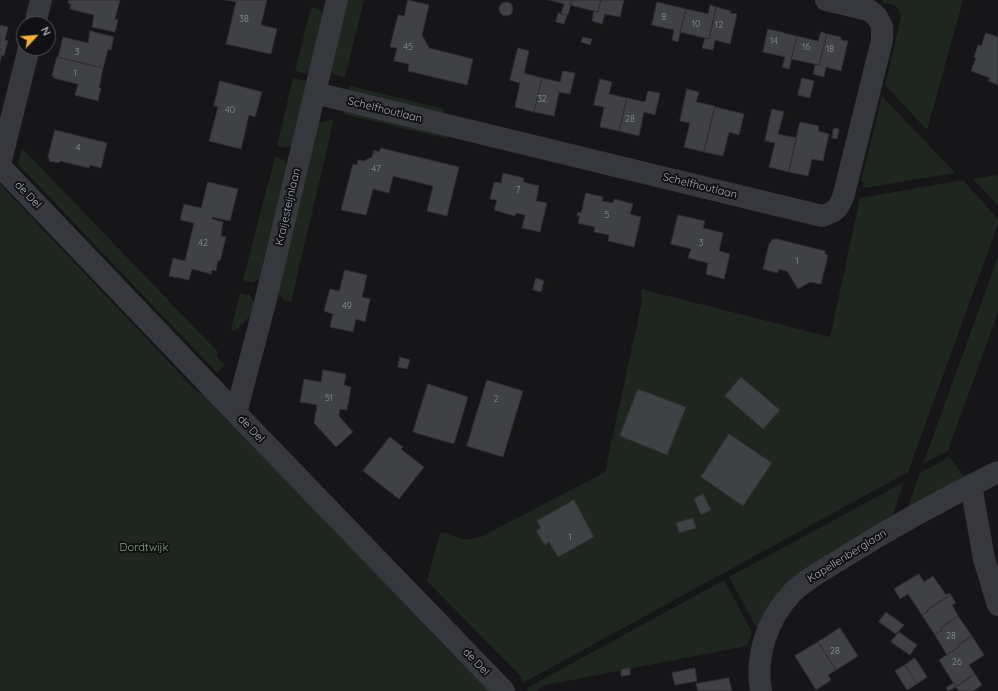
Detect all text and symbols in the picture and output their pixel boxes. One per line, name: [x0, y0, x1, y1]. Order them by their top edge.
house number: 8: [662, 12, 666, 22]
house number: 38: [239, 14, 249, 24]
north arrow: [16, 16, 56, 56]
house number: 10: [692, 19, 700, 29]
house number: 12: [715, 20, 723, 30]
text: N: [38, 24, 54, 38]
house number: 14: [770, 36, 778, 46]
house number: 45: [403, 42, 413, 52]
house number: 16: [802, 42, 810, 52]
house number: 18: [826, 44, 834, 54]
house number: 3: [75, 47, 79, 57]
house number: 1: [73, 68, 77, 78]
street label: Schelfhoutlaan: [347, 94, 423, 126]
house number: 32: [537, 94, 547, 104]
house number: 40: [225, 105, 235, 115]
house number: 28: [625, 114, 635, 124]
house number: 4: [76, 143, 80, 153]
house number: 47: [371, 164, 381, 174]
street label: Kraijesteijnlaan: [273, 167, 303, 247]
street label: Schelfhoutlaan: [662, 170, 738, 202]
street label: de Del: [12, 179, 44, 211]
house number: 7: [516, 185, 520, 195]
house number: 5: [605, 210, 609, 220]
house number: 42: [198, 238, 208, 248]
house number: 3: [699, 238, 703, 248]
house number: 1: [795, 256, 799, 266]
house number: 49: [342, 301, 352, 311]
house number: 51: [325, 393, 333, 403]
house number: 2: [494, 394, 498, 404]
street label: de Del: [235, 413, 267, 445]
street label: Kapellenberglaan: [805, 526, 889, 586]
house number: 1: [568, 532, 572, 542]
park label: Dordtwijk: [120, 541, 168, 555]
house number: 28: [946, 631, 956, 641]
street label: de Del: [460, 646, 492, 678]
house number: 28: [830, 646, 840, 656]
house number: 26: [952, 657, 962, 667]

